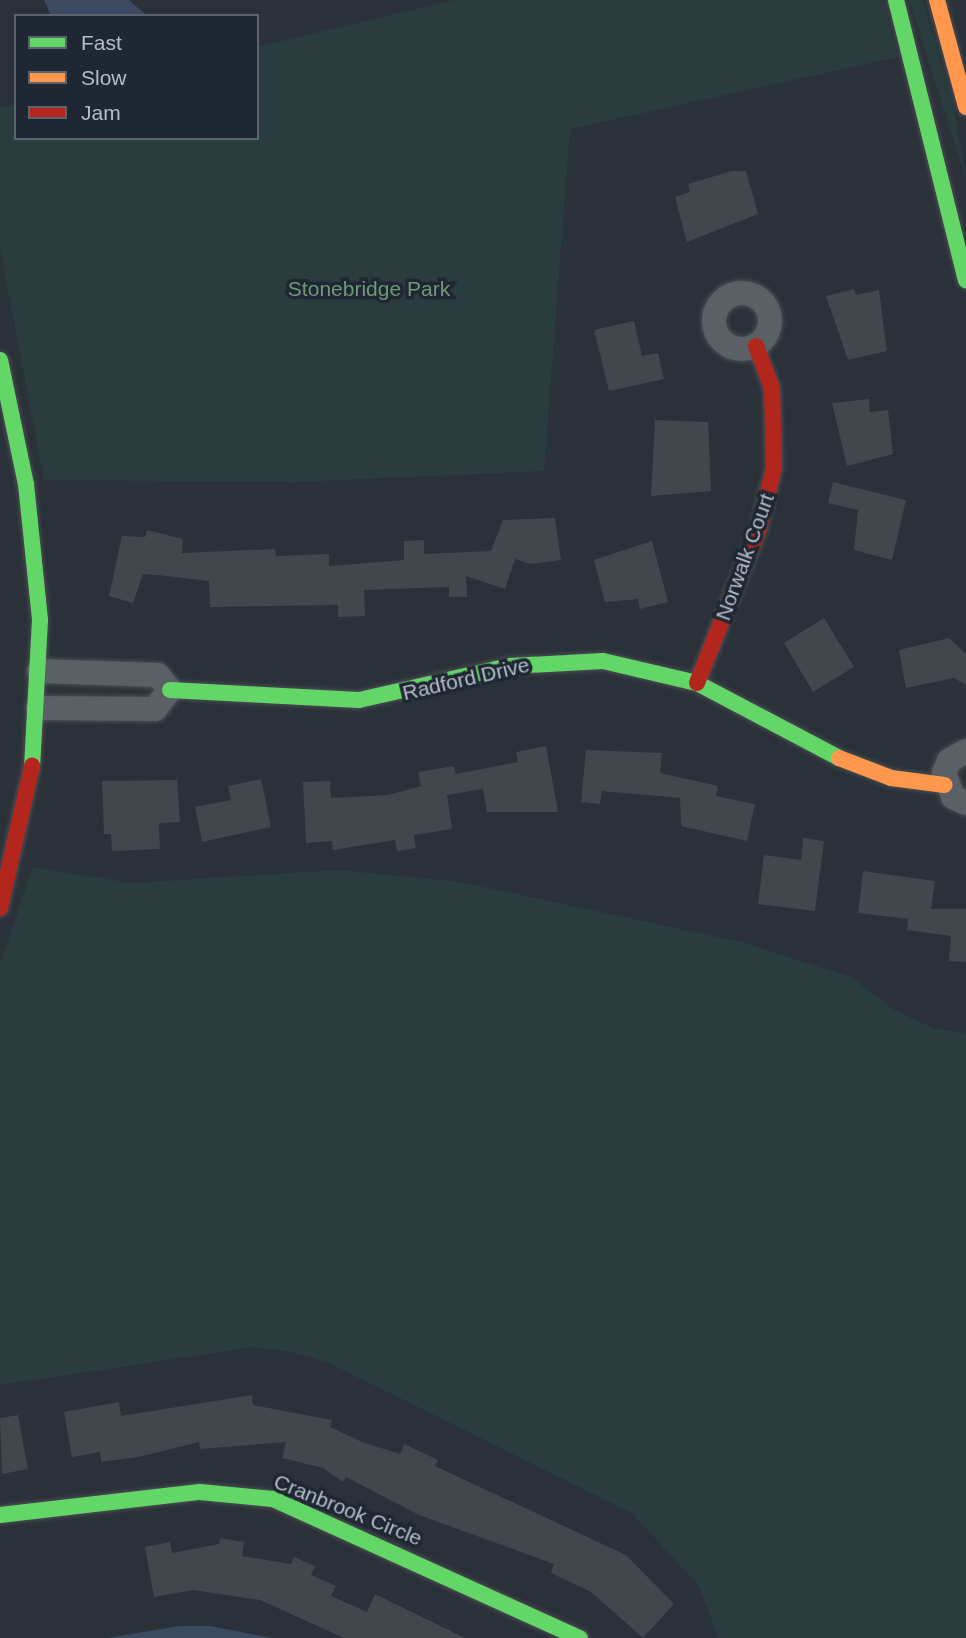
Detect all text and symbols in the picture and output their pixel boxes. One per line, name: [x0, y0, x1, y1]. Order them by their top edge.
legend: [14, 14, 259, 140]
text: Fast: [81, 31, 122, 54]
text: Slow: [81, 66, 127, 89]
text: Jam: [81, 101, 121, 124]
park label: Stonebridge Park: [288, 276, 450, 302]
street label: Norwalk Court: [710, 490, 780, 624]
street label: Radford Drive: [400, 652, 532, 706]
street label: Cranbrook Circle: [270, 1469, 426, 1551]

